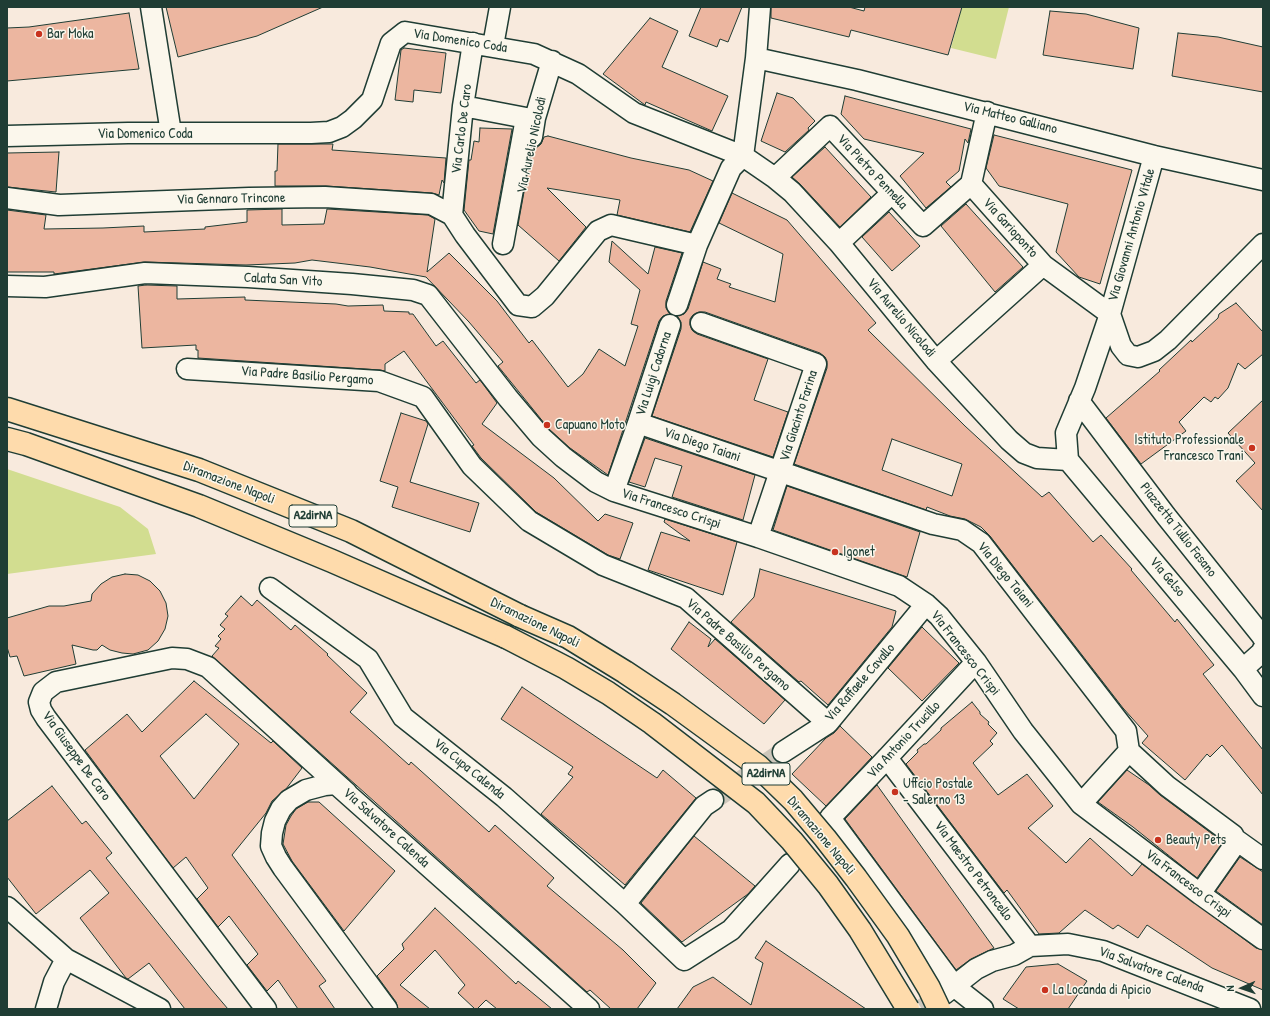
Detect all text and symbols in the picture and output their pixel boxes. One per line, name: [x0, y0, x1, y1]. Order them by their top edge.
street label: Via Domenico Coda: [412, 25, 508, 57]
place label: Bar Moka: [47, 26, 93, 42]
marker: Bar Moka: [34, 29, 44, 39]
street label: Via Carlo De Caro: [448, 83, 476, 175]
street label: Via Aurelio Nicolodi: [514, 95, 550, 195]
street label: Via Matteo Galliano: [961, 98, 1059, 138]
street label: Via Domenico Coda: [97, 126, 193, 142]
street label: Via Pietro Pennella: [833, 131, 911, 213]
street label: Via Giovanni Antonio Vitale: [1105, 166, 1159, 304]
street label: Via Gennaro Trincone: [176, 190, 286, 208]
street label: Via Garioponto: [979, 195, 1041, 261]
street label: Calata San Vito: [243, 270, 323, 290]
street label: Via Aurelio Nicolodi: [863, 275, 939, 361]
street label: Via Luigi Cadorna: [632, 330, 676, 418]
street label: Via Padre Basilio Pergamo: [240, 363, 374, 389]
street label: Via Giacinto Farina: [776, 368, 822, 464]
place label: Capuano Moto: [555, 417, 625, 433]
marker: Capuano Moto: [542, 420, 552, 430]
street label: Via Diego Taiani: [661, 424, 743, 466]
place label: Istituto Professionale Francesco Trani: [1134, 432, 1244, 464]
marker: Istituto Professionale Francesco Trani: [1247, 443, 1257, 453]
street label: Diramazione Napoli: [181, 458, 277, 508]
street label: Piazzetta Tullio Fasano: [1136, 480, 1220, 580]
street label: Via Francesco Crispi: [619, 485, 723, 533]
road number: A2dirNA: [289, 505, 337, 527]
street label: Via Diego Taiani: [973, 539, 1037, 611]
place label: Igonet: [843, 544, 875, 560]
marker: Igonet: [830, 547, 840, 557]
street label: Via Gelso: [1146, 554, 1188, 600]
street label: Diramazione Napoli: [488, 594, 582, 652]
street label: Via Padre Basilio Pergamo: [682, 595, 794, 695]
street label: Via Francesco Crispi: [926, 607, 1004, 699]
street label: Via Raffaele Cavallo: [821, 640, 899, 726]
street label: Via Antonio Trucillo: [864, 698, 944, 782]
street label: Via Giuseppe De Caro: [38, 708, 114, 804]
street label: Via Cupa Calenda: [430, 735, 508, 803]
road number: A2dirNA: [742, 763, 790, 785]
place label: Uffcio Postale - Salerno 13: [903, 776, 973, 808]
street label: Via Salvatore Calenda: [339, 785, 433, 871]
marker: Uffcio Postale - Salerno 13: [890, 787, 900, 797]
street label: Diramazione Napoli: [783, 793, 859, 879]
street label: Via Maestro Petroncello: [930, 818, 1016, 924]
place label: Beauty Pets: [1166, 832, 1226, 848]
marker: Beauty Pets: [1153, 835, 1163, 845]
street label: Via Francesco Crispi: [1142, 846, 1234, 922]
street label: Via Salvatore Calenda: [1096, 943, 1206, 997]
north arrow: [1222, 968, 1262, 1008]
place label: La Locanda di Apicio: [1053, 982, 1151, 998]
marker: La Locanda di Apicio: [1040, 985, 1050, 995]
text: N: [1223, 985, 1237, 992]

